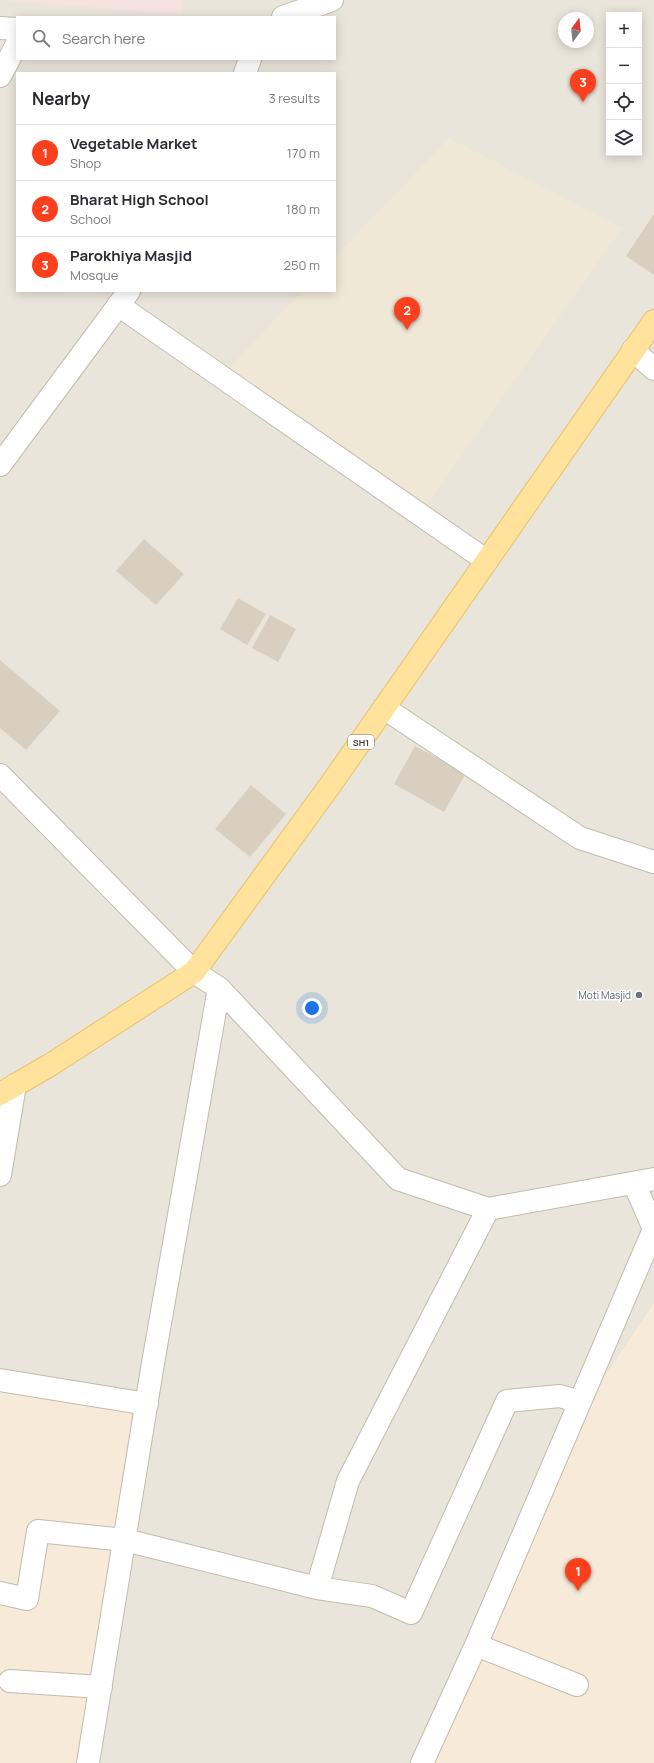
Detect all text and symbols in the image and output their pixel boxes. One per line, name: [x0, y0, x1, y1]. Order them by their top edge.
north arrow: [558, 12, 594, 48]
map controls: [606, 12, 642, 156]
button: +: [606, 12, 642, 48]
search box: [16, 16, 336, 60]
icon: search: [30, 27, 52, 49]
text: Search here: [62, 28, 145, 49]
button: −: [606, 48, 642, 84]
pin: 3: [570, 69, 596, 102]
button: locate: [606, 84, 642, 120]
text: Nearby: [32, 87, 90, 110]
text: 3 results: [268, 89, 320, 107]
button: layers: [606, 120, 642, 156]
text: Vegetable Market: [70, 133, 198, 154]
text: 1: [42, 144, 48, 162]
text: 170 m: [287, 144, 320, 162]
text: Shop: [70, 154, 101, 172]
text: Bharat High School: [70, 189, 209, 210]
text: 2: [41, 200, 49, 218]
text: 180 m: [286, 200, 320, 218]
text: School: [70, 210, 111, 228]
text: Parokhiya Masjid: [70, 245, 192, 266]
text: 3: [41, 256, 49, 274]
text: 250 m: [284, 256, 320, 274]
text: Mosque: [70, 266, 118, 284]
pin: 2: [394, 297, 420, 330]
road number: SH1: [348, 735, 374, 749]
place label: Moti Masjid: [578, 988, 631, 1002]
marker: Moti Masjid: [634, 990, 644, 1000]
your location: [302, 998, 322, 1018]
pin: 1: [565, 1558, 591, 1591]

